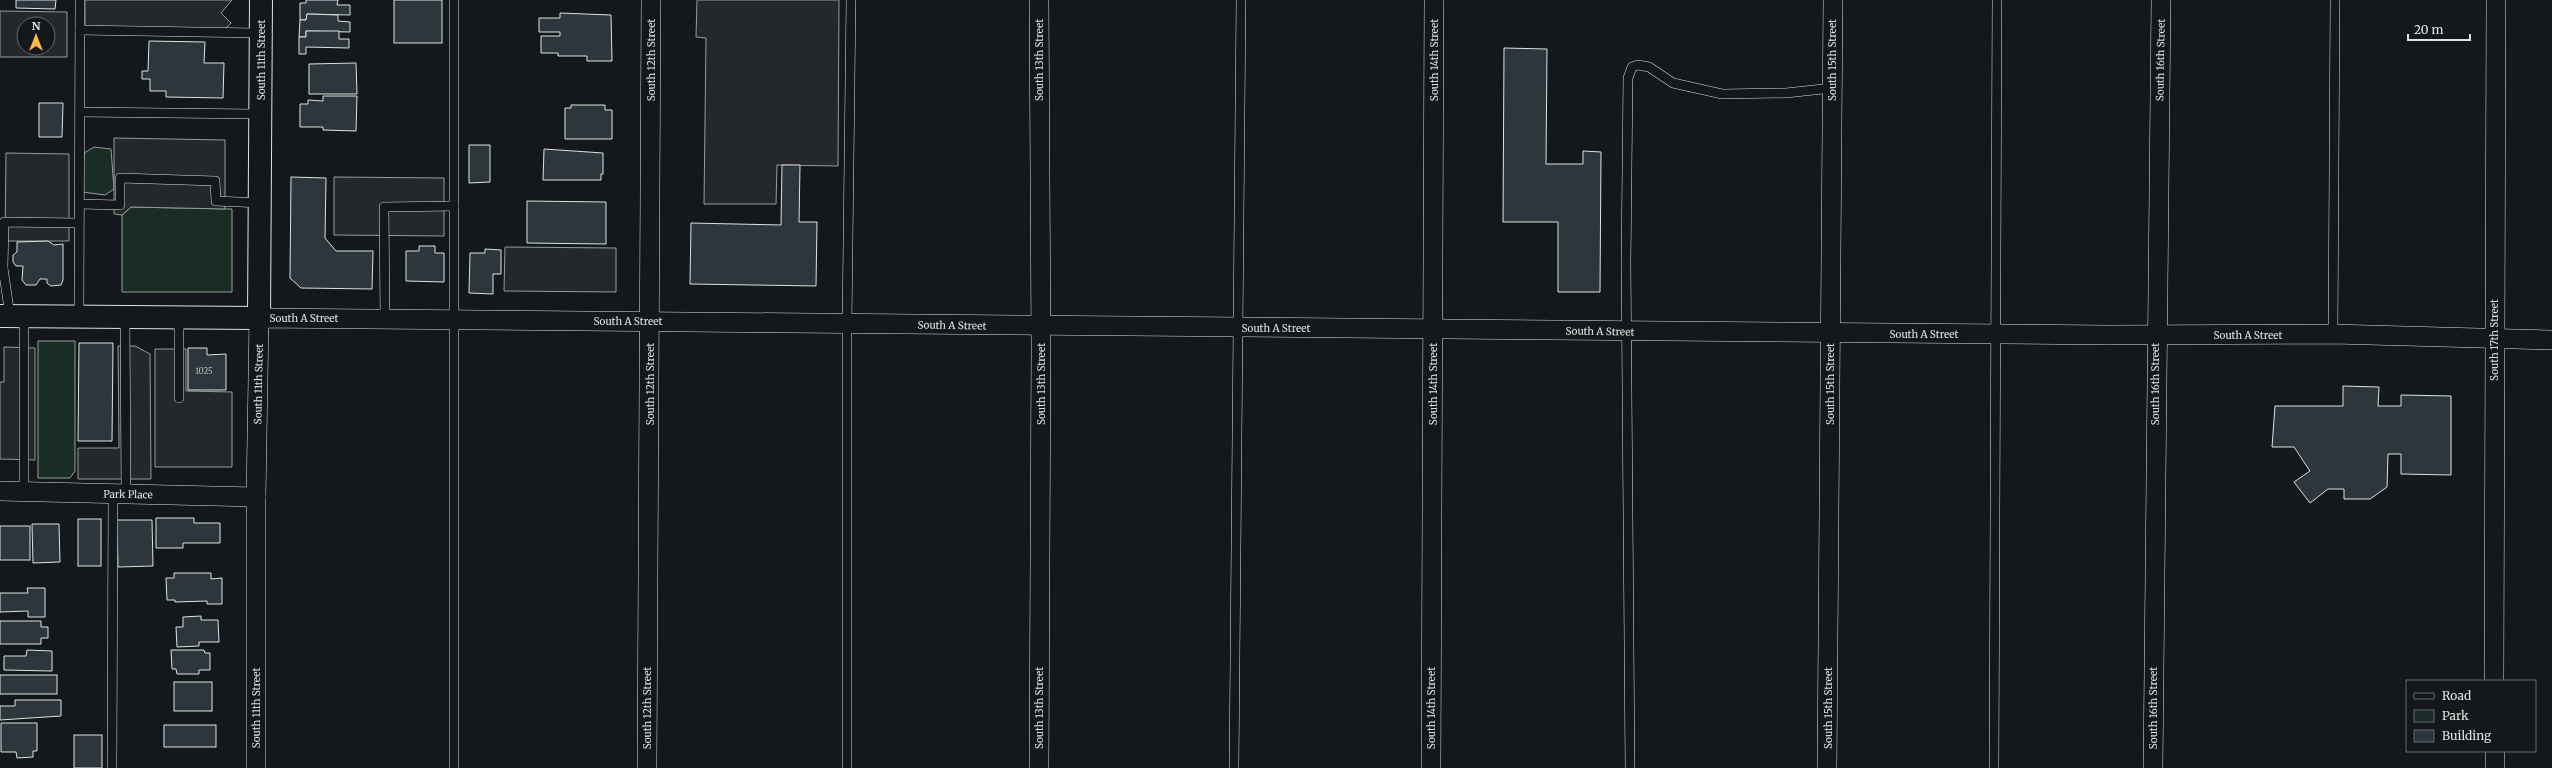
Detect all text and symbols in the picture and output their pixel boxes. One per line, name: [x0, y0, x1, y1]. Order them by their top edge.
north arrow: [16, 16, 56, 56]
scale bar: [2408, 16, 2470, 42]
text: N: [32, 19, 41, 33]
street label: South 12th Street: [645, 19, 658, 101]
street label: South 13th Street: [1033, 19, 1046, 101]
street label: South 14th Street: [1428, 19, 1441, 101]
street label: South 15th Street: [1826, 19, 1839, 101]
street label: South 16th Street: [2153, 19, 2168, 101]
street label: South 11th Street: [255, 20, 268, 100]
text: 20 m: [2414, 22, 2443, 37]
street label: South 17th Street: [2488, 299, 2501, 381]
street label: South A Street: [270, 312, 339, 325]
street label: South A Street: [594, 315, 663, 328]
street label: South A Street: [917, 318, 987, 333]
street label: South A Street: [1242, 322, 1311, 335]
street label: South A Street: [1565, 324, 1635, 339]
street label: South A Street: [1890, 328, 1959, 341]
street label: South A Street: [2214, 329, 2283, 342]
street label: South 11th Street: [251, 343, 266, 424]
street label: South 12th Street: [644, 343, 657, 425]
street label: South 13th Street: [1035, 343, 1048, 425]
street label: South 14th Street: [1427, 343, 1440, 425]
street label: South 15th Street: [1824, 343, 1837, 425]
street label: South 16th Street: [2149, 343, 2162, 425]
house number: 1025: [195, 366, 213, 376]
street label: Park Place: [103, 488, 153, 501]
street label: South 12th Street: [641, 667, 654, 749]
street label: South 13th Street: [1033, 667, 1046, 749]
street label: South 14th Street: [1425, 667, 1438, 749]
street label: South 15th Street: [1822, 667, 1835, 749]
street label: South 16th Street: [2147, 667, 2160, 749]
street label: South 11th Street: [250, 668, 263, 748]
legend: [2406, 680, 2536, 752]
text: Road: [2442, 688, 2471, 703]
text: Park: [2442, 708, 2469, 723]
text: Building: [2442, 728, 2492, 743]

